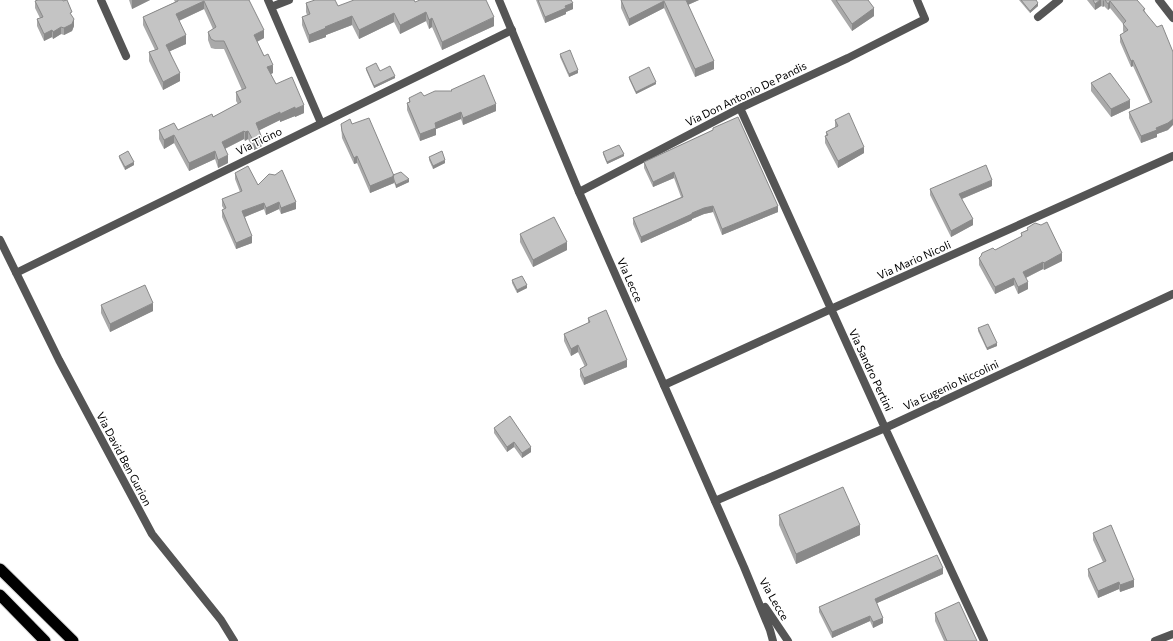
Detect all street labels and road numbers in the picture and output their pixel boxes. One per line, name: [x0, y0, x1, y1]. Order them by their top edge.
street label: Via Don Antonio De Pandis: [683, 59, 808, 129]
street label: Via Ticino: [234, 124, 284, 157]
street label: Via Mario Nicoli: [875, 237, 953, 282]
street label: Via Lecce: [615, 256, 646, 304]
street label: Via Sandro Pertini: [847, 327, 896, 413]
street label: Via Eugenio Niccolini: [901, 357, 1001, 412]
street label: Via David Ben Gurion: [94, 410, 155, 508]
street label: Via Lecce: [757, 575, 792, 623]

